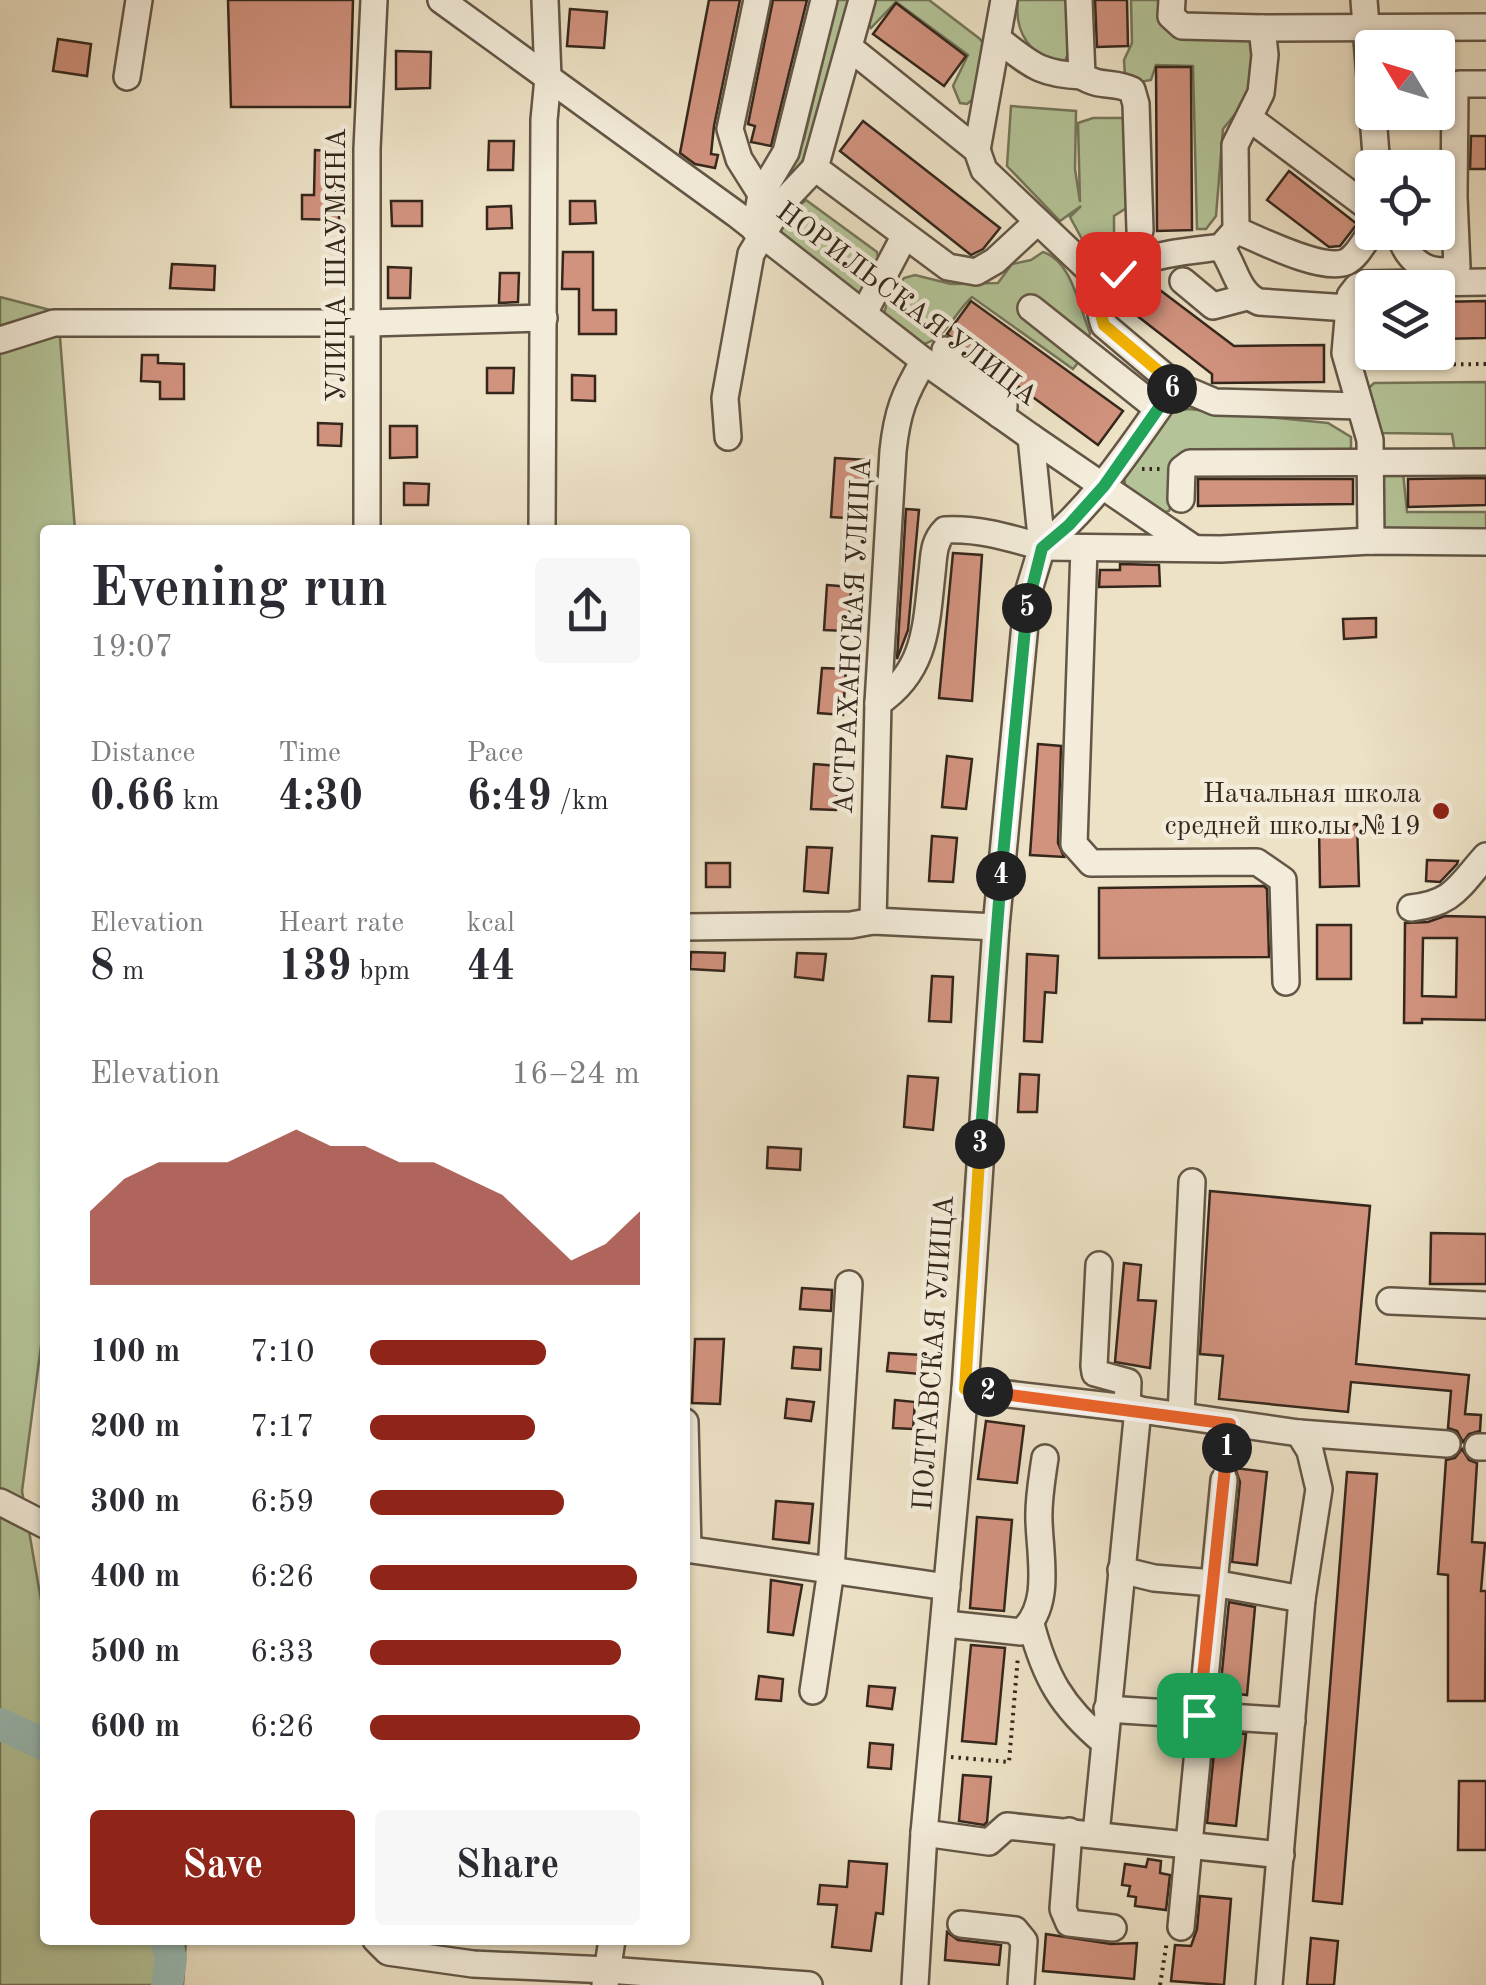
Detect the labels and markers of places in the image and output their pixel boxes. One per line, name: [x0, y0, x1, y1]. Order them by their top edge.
pin: [1076, 232, 1161, 317]
pin: 6: [1147, 364, 1197, 414]
pin: 5: [1002, 583, 1052, 633]
place label: Начальная школа средней школы №19: [1164, 781, 1421, 841]
marker: Начальная школа средней школы №19: [1430, 800, 1452, 822]
pin: 4: [976, 851, 1026, 901]
pin: 3: [955, 1119, 1005, 1169]
pin: 2: [963, 1367, 1013, 1417]
pin: 1: [1202, 1423, 1252, 1473]
pin: [1157, 1673, 1242, 1758]

